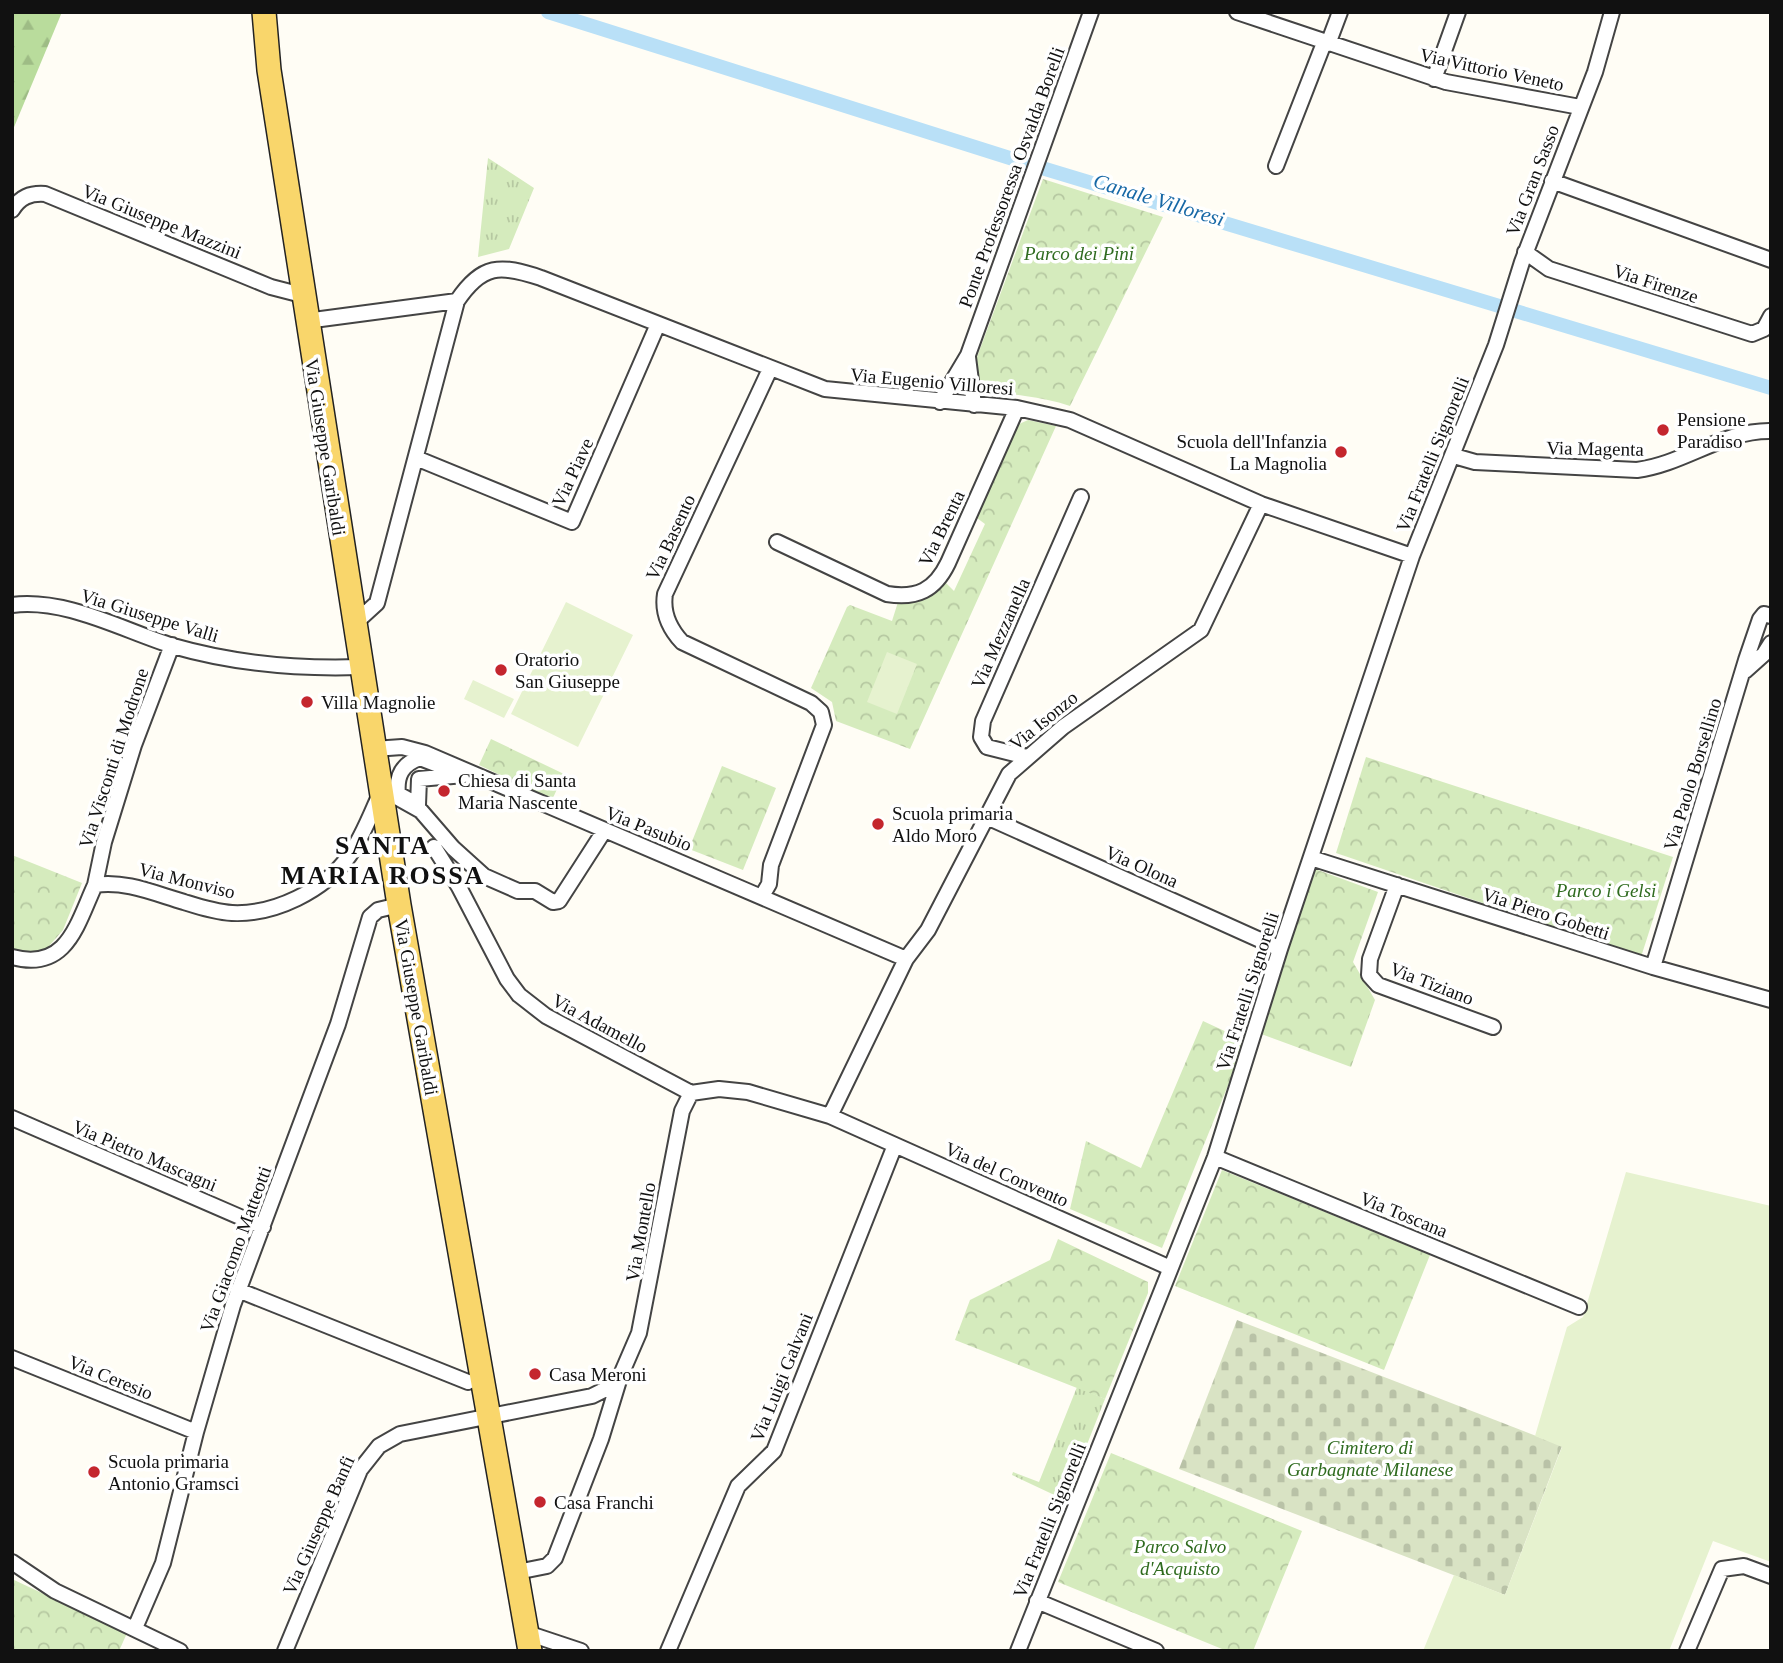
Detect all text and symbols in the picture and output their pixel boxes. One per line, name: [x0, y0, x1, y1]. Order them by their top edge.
street label: Ponte Professoressa Osvalda Borelli: [954, 44, 1069, 310]
street label: Via Vittorio Veneto: [1418, 44, 1566, 95]
street label: Via Gran Sasso: [1502, 122, 1563, 239]
water label: Canale Villoresi: [1091, 169, 1228, 231]
street label: Via Giuseppe Mazzini: [79, 180, 244, 263]
park label: Parco dei Pini: [1023, 243, 1134, 264]
street label: Via Firenze: [1611, 260, 1701, 307]
street label: Via Giuseppe Garibaldi: [301, 357, 350, 537]
street label: Via Eugenio Villoresi: [849, 364, 1015, 399]
street label: Via Fratelli Signorelli: [1392, 373, 1473, 535]
place label: Pensione Paradiso: [1677, 409, 1746, 452]
marker: Pensione Paradiso: [1655, 422, 1671, 438]
place label: Scuola dell'Infanzia La Magnolia: [1176, 431, 1328, 474]
street label: Via Piave: [547, 435, 597, 510]
street label: Via Magenta: [1546, 437, 1644, 460]
marker: Scuola dell'Infanzia La Magnolia: [1333, 444, 1349, 460]
street label: Via Brenta: [914, 486, 969, 570]
street label: Via Basento: [641, 491, 699, 583]
street label: Via Mezzanella: [967, 574, 1034, 692]
street label: Via Giuseppe Valli: [78, 585, 221, 646]
place label: Oratorio San Giuseppe: [515, 649, 620, 692]
marker: Oratorio San Giuseppe: [493, 662, 509, 678]
street label: Via Visconti di Modrone: [74, 666, 152, 851]
street label: Via Isonzo: [1005, 687, 1082, 754]
place label: Villa Magnolie: [321, 692, 435, 713]
marker: Villa Magnolie: [299, 694, 315, 710]
street label: Via Paolo Borsellino: [1659, 695, 1726, 853]
place label: Chiesa di Santa Maria Nascente: [458, 770, 578, 813]
marker: Chiesa di Santa Maria Nascente: [436, 783, 452, 799]
street label: Via Pasubio: [603, 802, 695, 855]
place label: Scuola primaria Aldo Moro: [892, 803, 1013, 846]
marker: Scuola primaria Aldo Moro: [870, 816, 886, 832]
district label: SANTA MARIA ROSSA: [281, 831, 485, 890]
street label: Via Olona: [1102, 841, 1182, 892]
street label: Via Monviso: [136, 858, 237, 903]
park label: Parco i Gelsi: [1555, 880, 1656, 901]
street label: Via Piero Gobetti: [1479, 883, 1612, 944]
street label: Via Fratelli Signorelli: [1212, 909, 1283, 1073]
street label: Via Giuseppe Garibaldi: [391, 917, 442, 1097]
street label: Via Tiziano: [1387, 958, 1477, 1009]
street label: Via Adamello: [549, 990, 651, 1057]
street label: Via Pietro Mascagni: [69, 1116, 220, 1195]
street label: Via del Convento: [942, 1138, 1072, 1211]
street label: Via Giacomo Matteotti: [196, 1163, 275, 1335]
street label: Via Montello: [621, 1181, 660, 1284]
street label: Via Toscana: [1357, 1187, 1451, 1242]
street label: Via Luigi Galvani: [746, 1310, 817, 1445]
street label: Via Ceresio: [66, 1351, 156, 1404]
place label: Casa Meroni: [549, 1364, 647, 1385]
marker: Casa Meroni: [527, 1366, 543, 1382]
park label: Cimitero di Garbagnate Milanese: [1287, 1437, 1453, 1480]
street label: Via Fratelli Signorelli: [1009, 1439, 1090, 1601]
place label: Scuola primaria Antonio Gramsci: [108, 1451, 239, 1494]
street label: Via Giuseppe Banfi: [278, 1453, 359, 1598]
marker: Scuola primaria Antonio Gramsci: [86, 1464, 102, 1480]
place label: Casa Franchi: [554, 1492, 654, 1513]
marker: Casa Franchi: [532, 1494, 548, 1510]
park label: Parco Salvo d'Acquisto: [1133, 1536, 1226, 1579]

